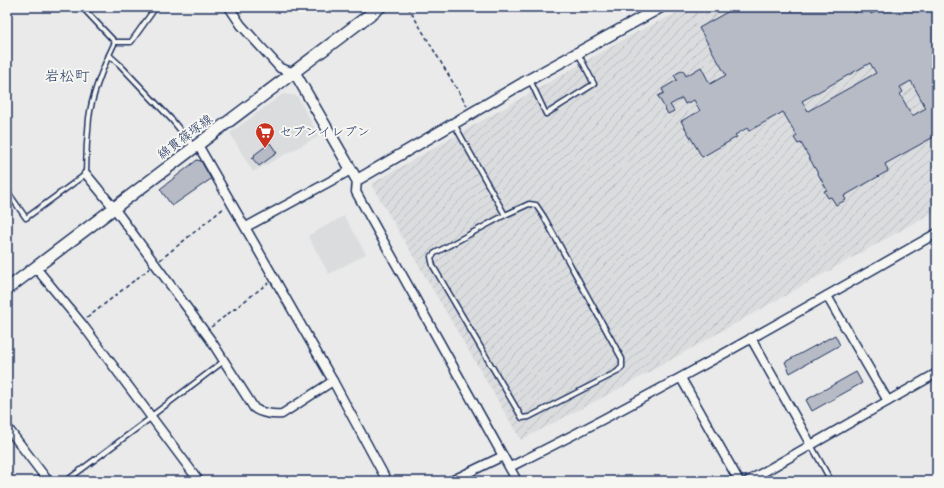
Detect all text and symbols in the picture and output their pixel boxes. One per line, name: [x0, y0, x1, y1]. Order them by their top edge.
district label: 岩松町: [44, 67, 90, 86]
street label: 綿貫篠塚線: [154, 110, 217, 163]
supermarket icon: セブンイレブン: [254, 121, 276, 149]
place label: セブンイレブン: [279, 124, 370, 140]

